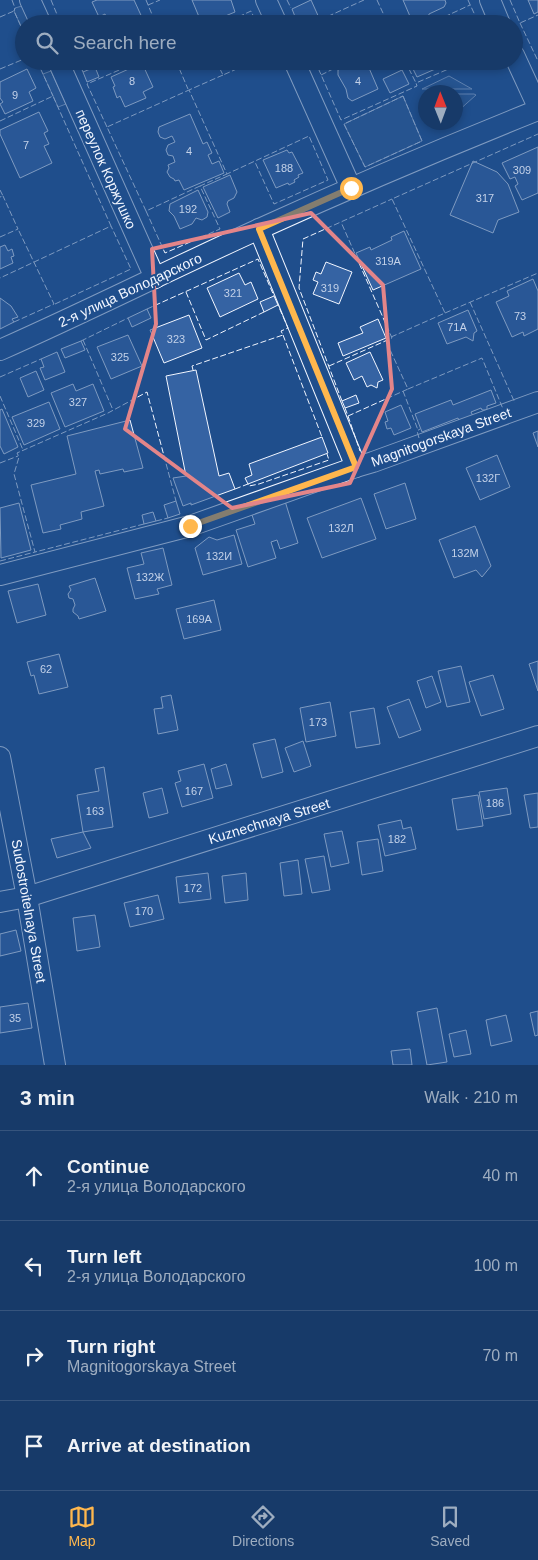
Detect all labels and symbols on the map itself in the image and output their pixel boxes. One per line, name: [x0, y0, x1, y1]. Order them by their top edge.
house number: 8: [129, 75, 135, 87]
house number: 4: [355, 75, 361, 87]
north arrow: [418, 85, 463, 130]
house number: 9: [12, 89, 18, 101]
street label: переулок Коржушко: [72, 107, 140, 231]
house number: 7: [23, 139, 29, 151]
house number: 4: [186, 145, 192, 157]
house number: 188: [275, 162, 293, 174]
house number: 309: [513, 164, 531, 176]
route start: [340, 177, 363, 200]
house number: 317: [476, 192, 494, 204]
house number: 192: [179, 203, 197, 215]
street label: 2-я улица Володарского: [56, 250, 204, 330]
house number: 319А: [375, 255, 402, 267]
house number: 319: [321, 282, 339, 294]
house number: 321: [224, 287, 242, 299]
house number: 73: [514, 310, 526, 322]
house number: 71А: [447, 321, 467, 333]
house number: 323: [167, 333, 185, 345]
house number: 325: [111, 351, 129, 363]
house number: 327: [69, 396, 87, 408]
street label: Magnitogorskaya Street: [369, 404, 513, 470]
house number: 329: [27, 417, 45, 429]
house number: 132Г: [476, 472, 500, 484]
route end: [179, 515, 202, 538]
house number: 132Л: [328, 522, 354, 534]
house number: 132М: [451, 547, 479, 559]
house number: 132И: [206, 550, 232, 562]
house number: 132Ж: [136, 571, 164, 583]
house number: 169А: [186, 613, 213, 625]
house number: 62: [40, 663, 52, 675]
house number: 173: [309, 716, 327, 728]
house number: 167: [185, 785, 203, 797]
street label: Kuznechnaya Street: [206, 795, 332, 847]
house number: 186: [486, 797, 504, 809]
house number: 163: [86, 805, 104, 817]
house number: 182: [388, 833, 406, 845]
street label: Sudostroitelnaya Street: [8, 838, 50, 984]
house number: 172: [184, 882, 202, 894]
house number: 170: [135, 905, 153, 917]
house number: 35: [9, 1012, 21, 1024]

